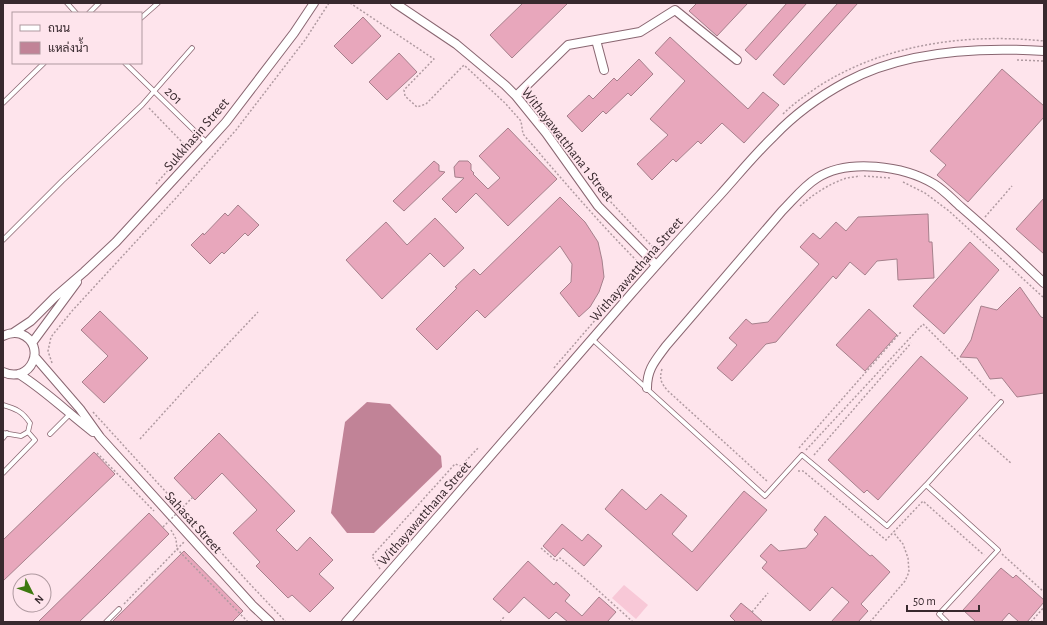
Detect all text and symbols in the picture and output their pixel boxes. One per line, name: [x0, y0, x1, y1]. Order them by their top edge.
legend: [12, 12, 142, 64]
text: ถนน: [48, 22, 71, 34]
text: แหล่งน้ำ: [48, 37, 88, 54]
street label: 201: [162, 84, 185, 107]
street label: Withayawatthana 1 Street: [519, 85, 616, 205]
street label: Sukkhasin Street: [162, 95, 232, 174]
street label: Withayawatthana Street: [588, 214, 686, 324]
street label: Withayawatthana Street: [376, 458, 474, 568]
street label: Sahasat Street: [162, 489, 225, 557]
north arrow: [12, 573, 52, 613]
scale bar: [907, 587, 979, 613]
text: N: [32, 593, 46, 606]
text: 50 m: [913, 595, 936, 607]

